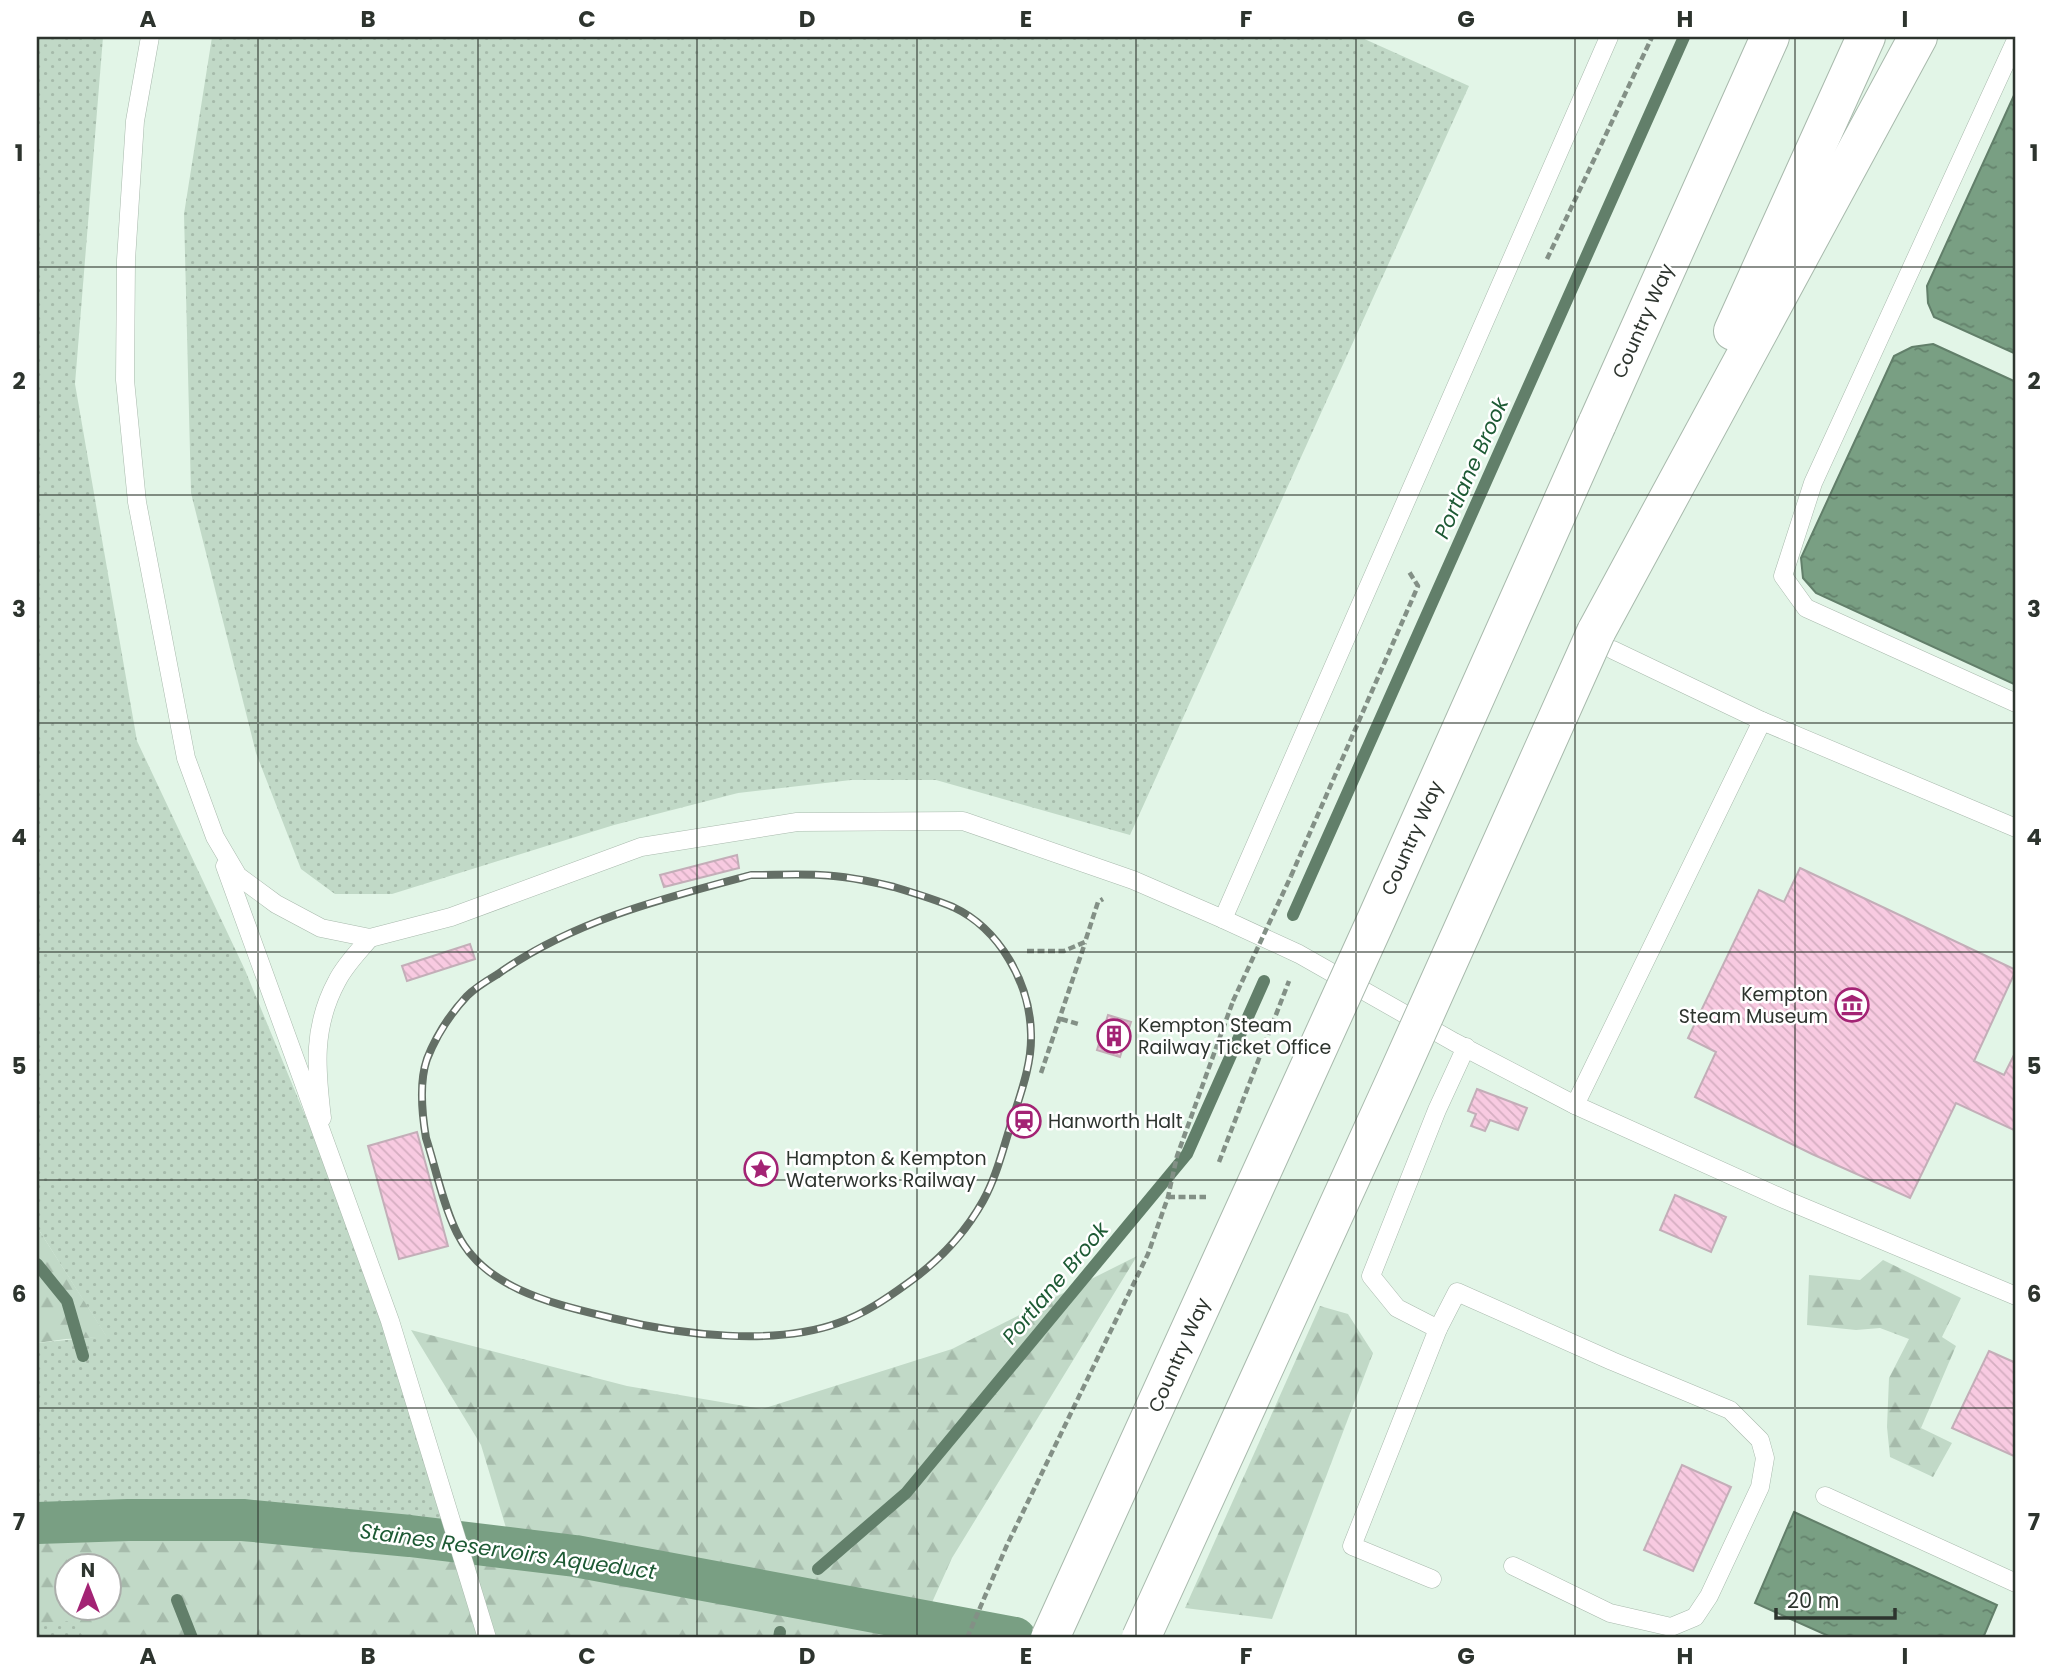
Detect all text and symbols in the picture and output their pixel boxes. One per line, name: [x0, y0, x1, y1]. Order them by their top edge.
text: A: [140, 3, 157, 35]
text: B: [360, 3, 376, 35]
text: C: [578, 3, 596, 35]
text: D: [799, 3, 815, 35]
text: E: [1020, 3, 1032, 35]
text: F: [1240, 3, 1252, 35]
text: G: [1457, 3, 1475, 35]
text: H: [1677, 3, 1693, 35]
text: I: [1902, 3, 1908, 35]
text: 1: [15, 137, 23, 169]
text: 1: [2030, 137, 2038, 169]
street label: Country Way: [1606, 259, 1680, 383]
text: 2: [12, 365, 26, 397]
text: 2: [2027, 365, 2041, 397]
water label: Portlane Brook: [1427, 392, 1516, 543]
text: 3: [12, 593, 26, 625]
text: 3: [2027, 593, 2041, 625]
street label: Country Way: [1375, 776, 1449, 900]
text: 4: [11, 821, 27, 853]
text: 4: [2026, 821, 2042, 853]
place label: Kempton Steam Museum: [1679, 981, 1828, 1030]
museum icon: Kempton Steam Museum: [1833, 986, 1871, 1024]
place label: Kempton Steam Railway Ticket Office: [1138, 1012, 1331, 1061]
building icon: Kempton Steam Railway Ticket Office: [1095, 1017, 1133, 1055]
text: 5: [12, 1050, 26, 1082]
text: 5: [2027, 1050, 2041, 1082]
station icon: Hanworth Halt: [1005, 1102, 1043, 1140]
place label: Hanworth Halt: [1048, 1108, 1183, 1135]
place label: Hampton & Kempton Waterworks Railway: [786, 1145, 987, 1194]
place icon: Hampton & Kempton Waterworks Railway: [742, 1150, 780, 1188]
water label: Portlane Brook: [995, 1215, 1116, 1350]
text: 6: [12, 1278, 26, 1310]
text: 6: [2027, 1278, 2041, 1310]
street label: Country Way: [1142, 1293, 1216, 1417]
text: 7: [13, 1506, 25, 1538]
text: 7: [2028, 1506, 2040, 1538]
water label: Staines Reservoirs Aqueduct: [358, 1516, 658, 1586]
north arrow: [52, 1552, 122, 1622]
text: N: [81, 1557, 95, 1584]
scale bar: [1776, 1577, 1896, 1621]
text: 20 m: [1787, 1586, 1840, 1615]
text: A: [140, 1640, 157, 1672]
text: B: [360, 1640, 376, 1672]
text: C: [578, 1640, 596, 1672]
text: D: [799, 1640, 815, 1672]
text: E: [1020, 1640, 1032, 1672]
text: F: [1240, 1640, 1252, 1672]
text: G: [1457, 1640, 1475, 1672]
text: H: [1677, 1640, 1693, 1672]
text: I: [1902, 1640, 1908, 1672]

